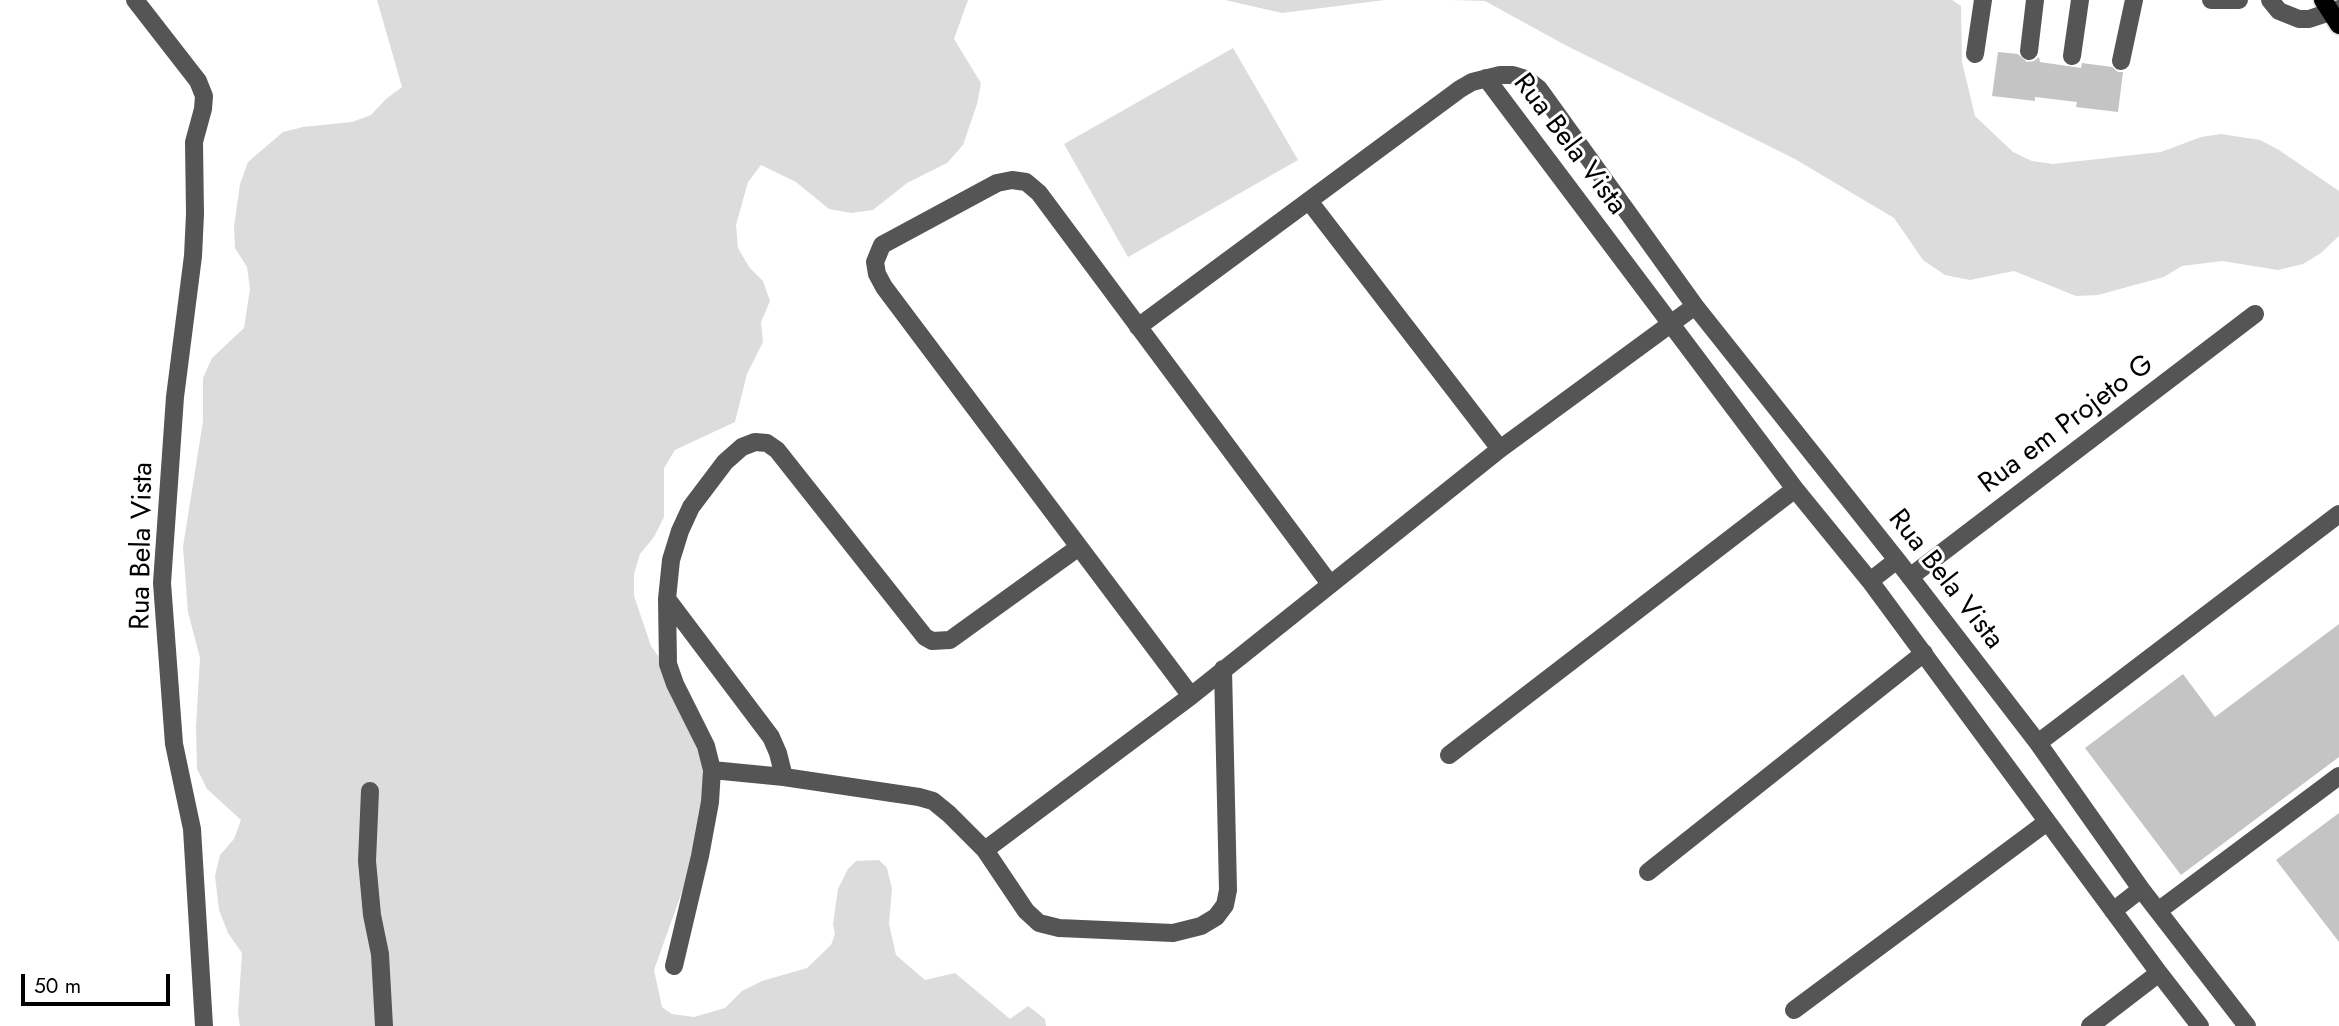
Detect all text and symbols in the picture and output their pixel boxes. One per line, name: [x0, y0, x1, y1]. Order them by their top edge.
street label: Rua Bela Vista: [1505, 68, 1633, 222]
street label: Rua em Projeto G: [1973, 348, 2161, 502]
street label: Rua Bela Vista: [125, 462, 161, 630]
street label: Rua Bela Vista: [1880, 504, 2010, 656]
scale bar: [24, 960, 173, 1004]
text: 50 m: [34, 971, 81, 1001]

